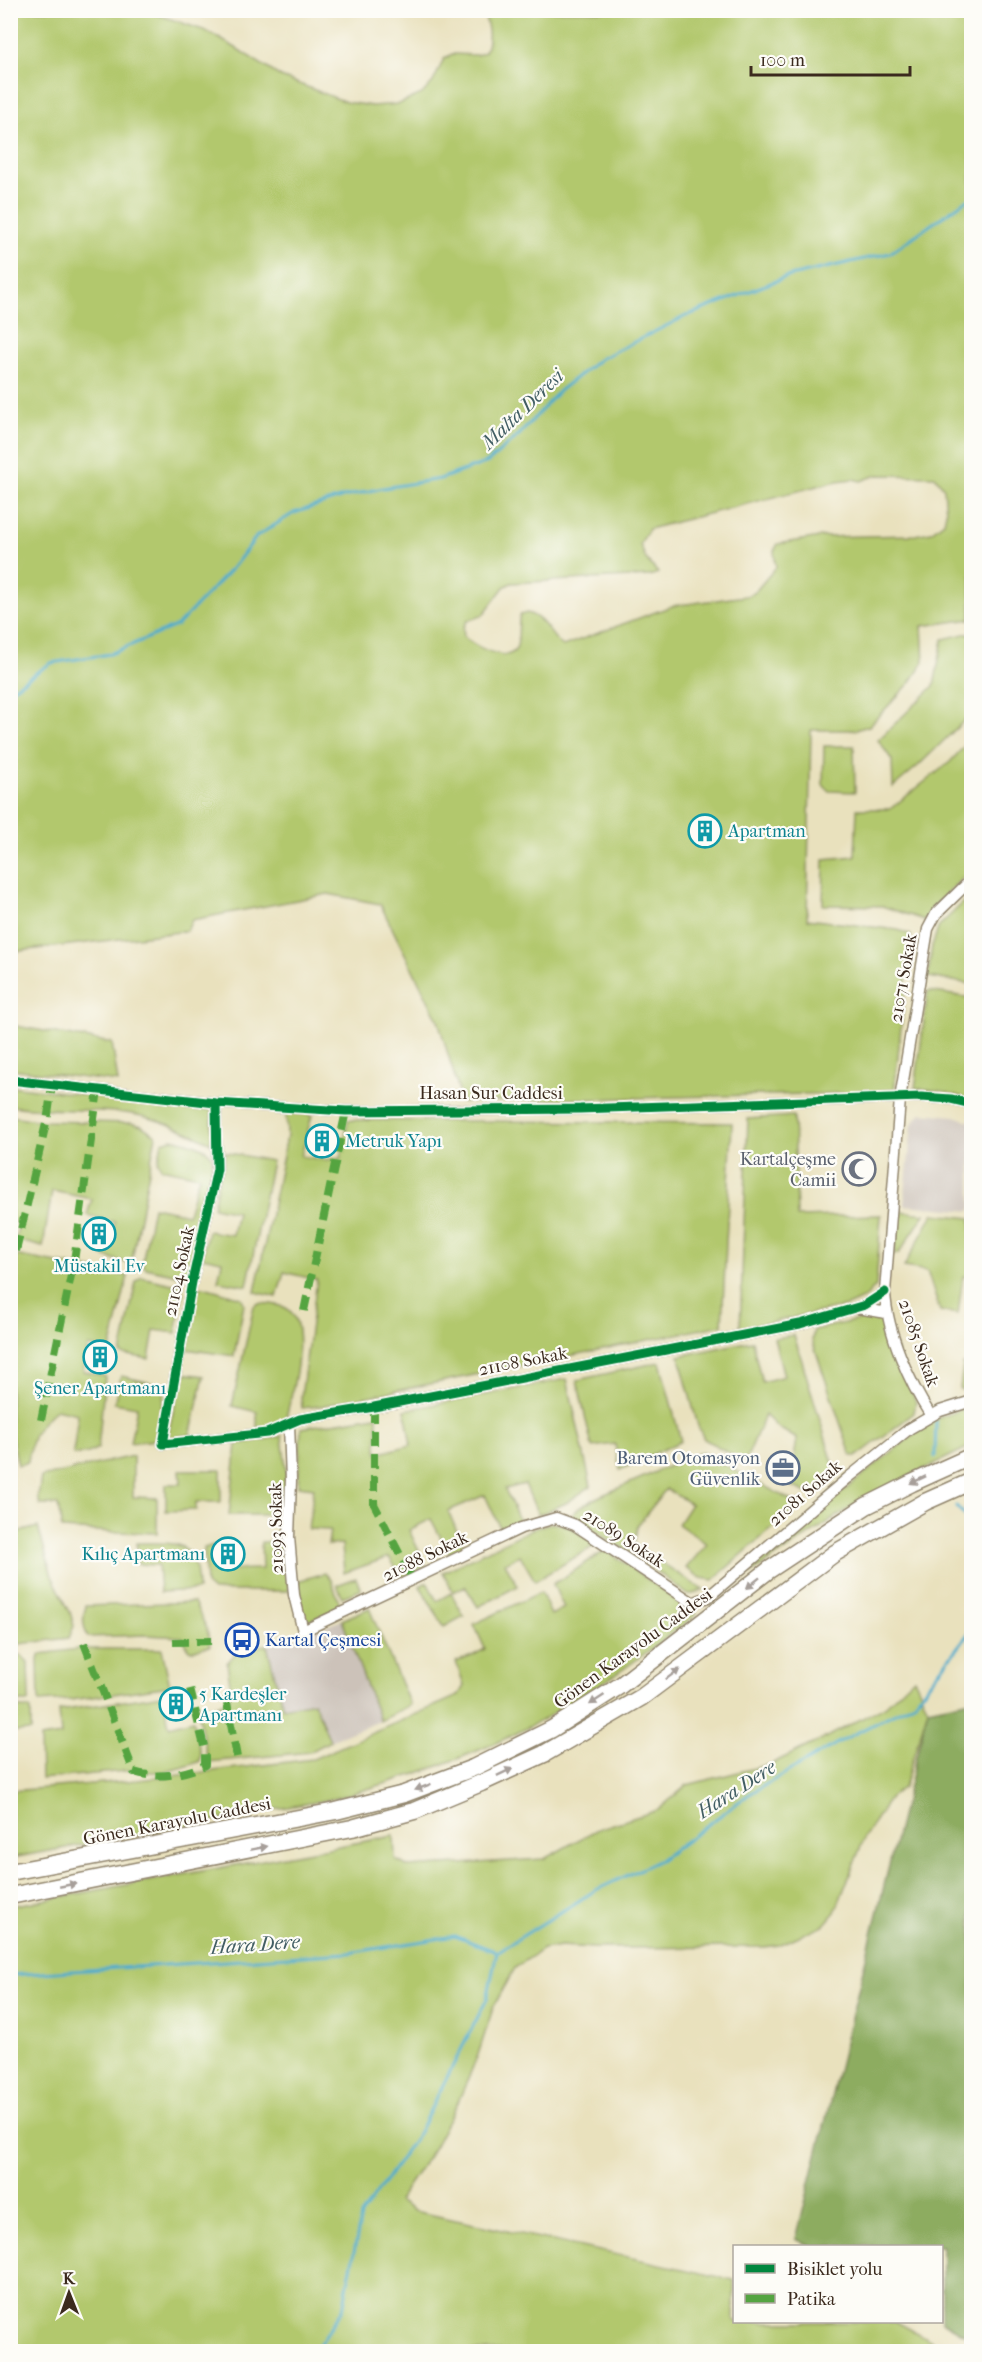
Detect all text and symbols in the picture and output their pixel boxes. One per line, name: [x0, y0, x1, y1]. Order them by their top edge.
scale bar: [751, 39, 910, 77]
text: 100 m: [760, 50, 805, 71]
water label: Malta Deresi: [475, 364, 569, 456]
building icon: Apartman: [687, 813, 723, 849]
place label: Apartman: [727, 821, 806, 842]
street label: 21071 Sokak: [885, 931, 922, 1024]
street label: Hasan Sur Caddesi: [419, 1083, 564, 1104]
building icon: Metruk Yapı: [304, 1123, 340, 1159]
place label: Metruk Yapı: [345, 1131, 443, 1152]
place label: Kartalçeşme Camii: [740, 1149, 837, 1191]
mosque icon: Kartalçeşme Camii: [841, 1151, 877, 1187]
building icon: Müstakil Ev: [81, 1216, 117, 1252]
street label: 21104 Sokak: [160, 1224, 199, 1318]
place label: Müstakil Ev: [53, 1256, 145, 1277]
street label: 21085 Sokak: [894, 1297, 944, 1390]
building icon: Şener Apartmanı: [82, 1339, 118, 1375]
street label: 21108 Sokak: [477, 1342, 570, 1380]
place label: Şener Apartmanı: [34, 1378, 167, 1399]
place label: Barem Otomasyon Güvenlik: [616, 1448, 761, 1490]
office icon: Barem Otomasyon Güvenlik: [765, 1450, 801, 1486]
street label: 21081 Sokak: [764, 1455, 847, 1531]
one-way arrow: [910, 1475, 927, 1484]
street label: 21093 Sokak: [265, 1481, 288, 1574]
street label: 21089 Sokak: [579, 1504, 669, 1573]
street label: 21088 Sokak: [379, 1526, 472, 1586]
building icon: Kılıç Apartmanı: [210, 1536, 246, 1572]
place label: Kılıç Apartmanı: [82, 1544, 206, 1565]
one-way arrow: [745, 1576, 761, 1589]
street label: Gönen Karayolu Caddesi: [550, 1583, 717, 1713]
bus stop icon: Kartal Çeşmesi: [224, 1622, 260, 1658]
place label: Kartal Çeşmesi: [265, 1630, 382, 1652]
one-way arrow: [665, 1668, 681, 1680]
place label: 5 Kardeşler Apartmanı: [198, 1684, 287, 1726]
building icon: 5 Kardeşler Apartmanı: [158, 1686, 194, 1722]
one-way arrow: [590, 1694, 606, 1706]
water label: Hara Dere: [692, 1755, 781, 1824]
one-way arrow: [497, 1768, 514, 1777]
one-way arrow: [414, 1782, 432, 1792]
street label: Gönen Karayolu Caddesi: [82, 1793, 273, 1850]
one-way arrow: [250, 1843, 269, 1852]
one-way arrow: [59, 1880, 78, 1889]
water label: Hara Dere: [209, 1930, 301, 1959]
legend: [733, 2245, 943, 2323]
text: Bisiklet yolu: [787, 2259, 883, 2280]
north arrow: [39, 2263, 99, 2323]
text: K: [63, 2269, 76, 2288]
text: Patika: [787, 2289, 836, 2310]

